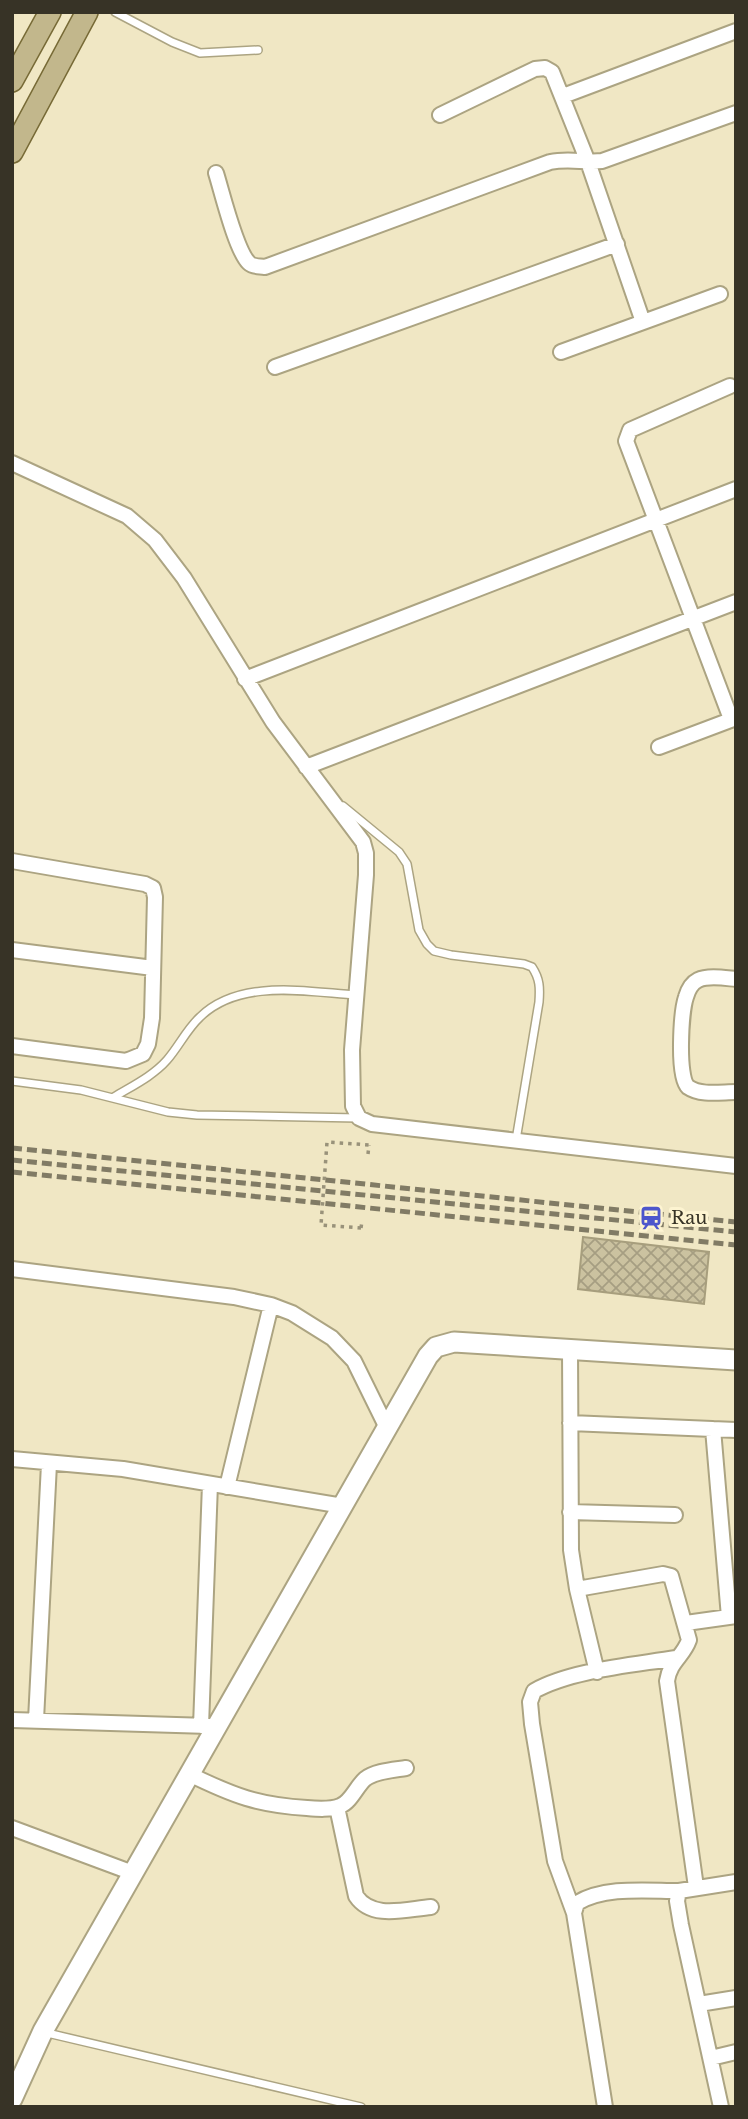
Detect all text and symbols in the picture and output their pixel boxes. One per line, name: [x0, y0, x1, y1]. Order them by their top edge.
station icon: Rau: [637, 1204, 665, 1232]
place label: Rau: [671, 1207, 707, 1229]

